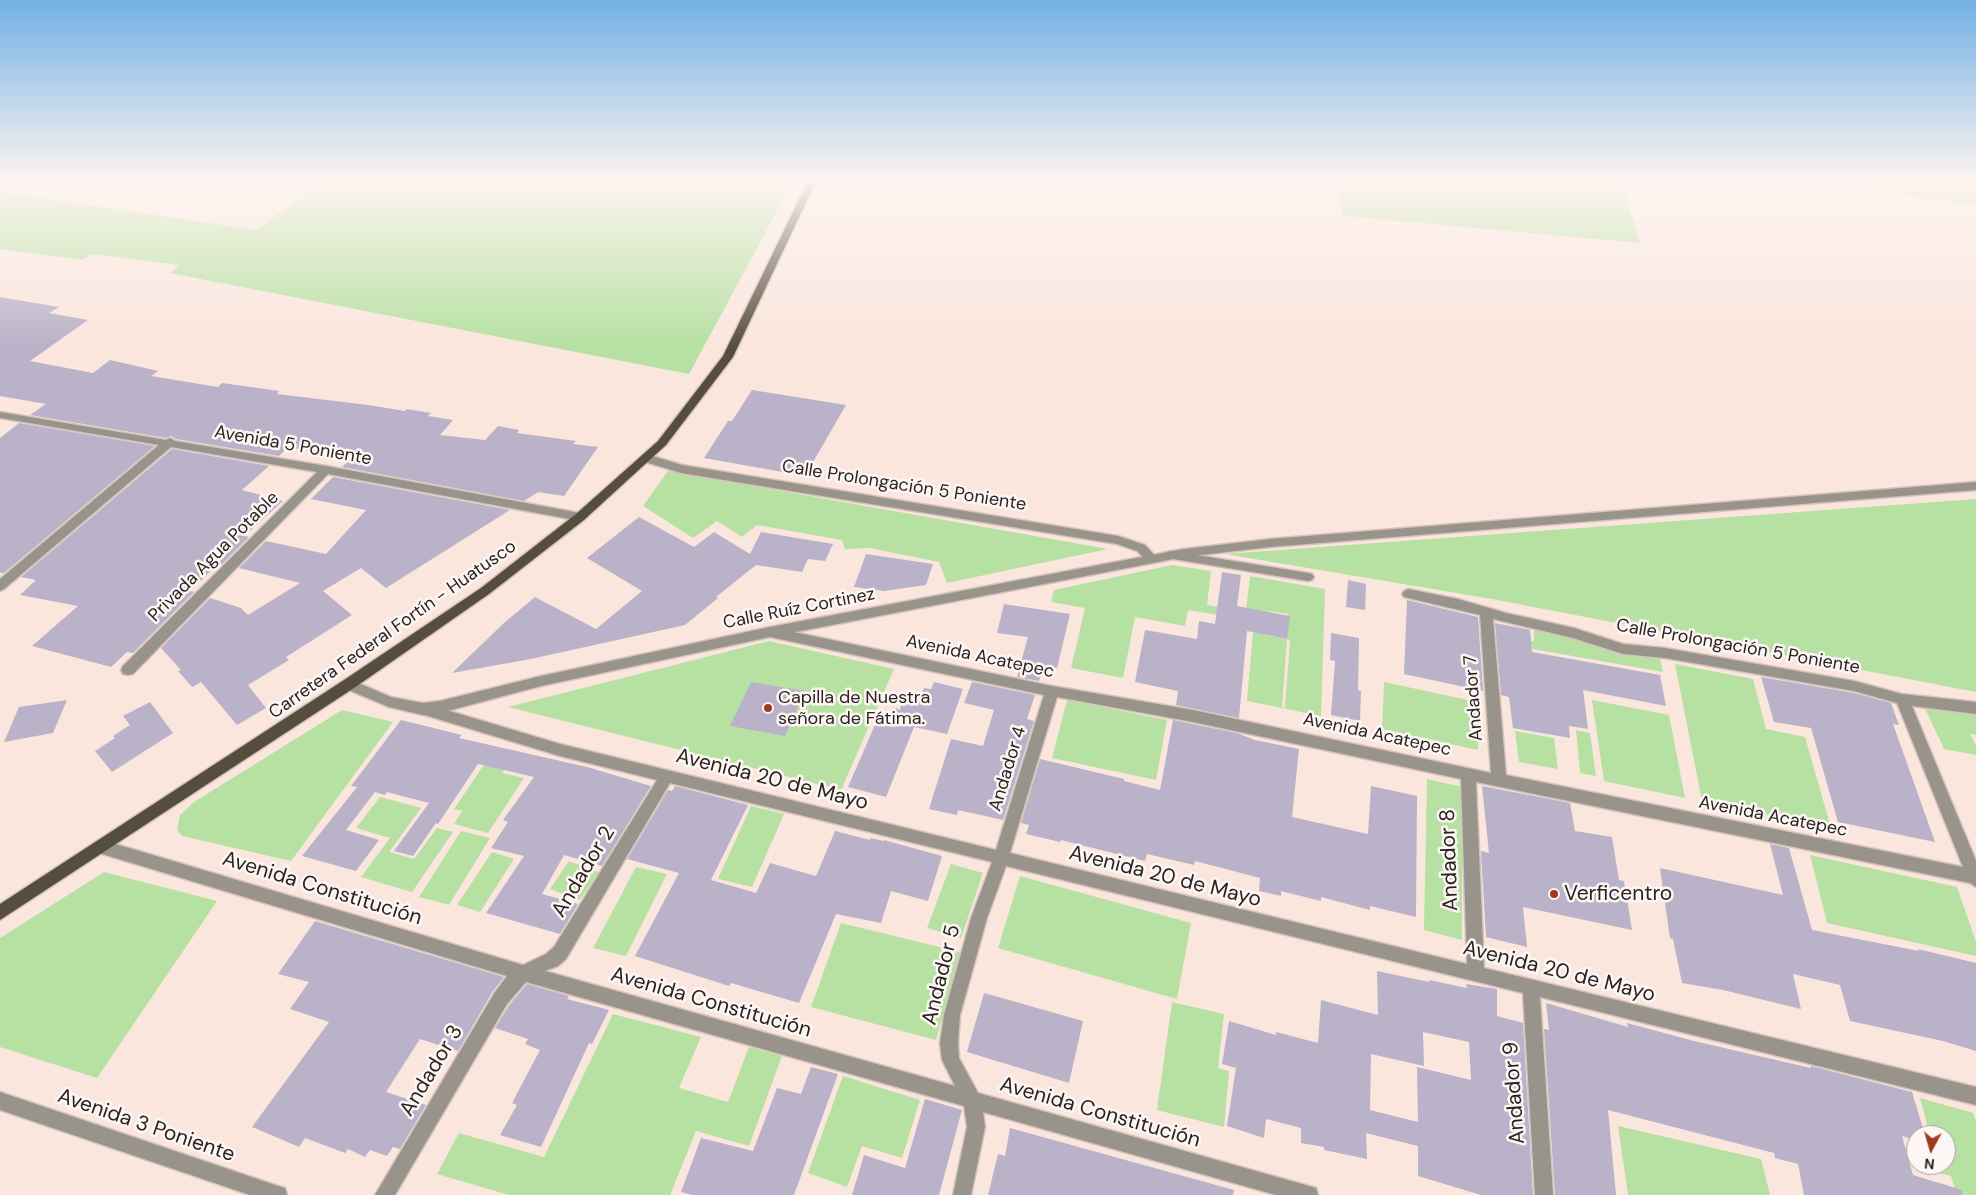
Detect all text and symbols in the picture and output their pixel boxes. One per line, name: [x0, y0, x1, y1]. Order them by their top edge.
street label: Avenida 5 Poniente: [213, 422, 373, 470]
street label: Calle Prolongación 5 Poniente: [780, 456, 1028, 516]
street label: Privada Agua Potable: [144, 487, 284, 627]
street label: Carretera Federal Fortín - Huatusco: [265, 536, 521, 724]
street label: Calle Ruíz Cortinez: [721, 584, 877, 634]
street label: Calle Prolongación 5 Poniente: [1614, 615, 1862, 679]
street label: Avenida Acatepec: [904, 631, 1056, 683]
street label: Andador 7: [1460, 654, 1488, 742]
place label: Capilla de Nuestra señora de Fátima.: [778, 687, 930, 730]
marker: Capilla de Nuestra señora de Fátima.: [762, 702, 774, 714]
street label: Avenida Acatepec: [1301, 709, 1453, 761]
street label: Andador 4: [985, 724, 1031, 814]
street label: Avenida 20 de Mayo: [673, 744, 871, 816]
street label: Avenida Acatepec: [1697, 792, 1849, 842]
street label: Andador 8: [1436, 808, 1464, 912]
street label: Andador 2: [547, 822, 621, 922]
street label: Avenida 20 de Mayo: [1066, 841, 1264, 913]
street label: Avenida Constitución: [219, 847, 425, 931]
place label: Verficentro: [1564, 881, 1672, 907]
marker: Verficentro: [1548, 888, 1560, 900]
street label: Andador 5: [917, 922, 967, 1028]
street label: Avenida 20 de Mayo: [1460, 936, 1658, 1008]
street label: Avenida Constitución: [608, 962, 814, 1044]
street label: Andador 3: [395, 1021, 469, 1121]
street label: Andador 9: [1499, 1041, 1531, 1145]
street label: Avenida Constitución: [997, 1072, 1203, 1154]
street label: Avenida 3 Poniente: [54, 1084, 238, 1168]
north arrow: [1906, 1125, 1956, 1175]
text: N: [1924, 1154, 1936, 1173]

